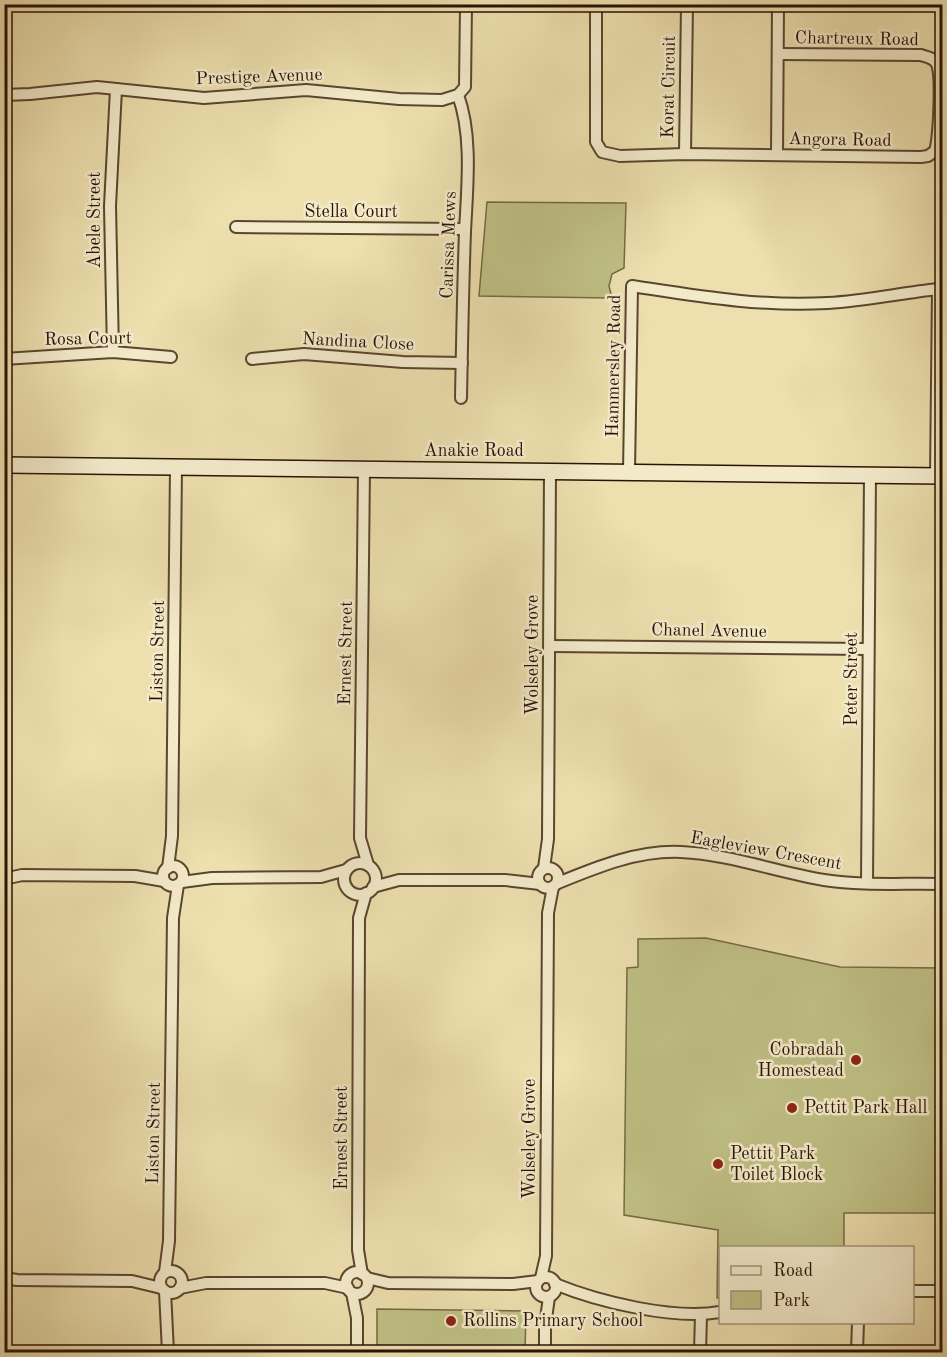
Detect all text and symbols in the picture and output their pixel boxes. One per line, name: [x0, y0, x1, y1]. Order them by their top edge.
street label: Chartreux Road: [795, 29, 919, 49]
street label: Korat Circuit: [659, 35, 679, 139]
street label: Prestige Avenue: [195, 66, 323, 88]
street label: Angora Road: [788, 130, 892, 150]
street label: Abele Street: [86, 171, 104, 269]
street label: Carissa Mews: [438, 191, 460, 299]
street label: Stella Court: [304, 203, 398, 221]
street label: Hammersley Road: [604, 294, 624, 438]
street label: Rosa Court: [44, 329, 132, 349]
street label: Nandina Close: [301, 330, 415, 354]
street label: Anakie Road: [424, 442, 524, 460]
street label: Wolseley Grove: [524, 595, 542, 715]
street label: Liston Street: [148, 600, 168, 702]
street label: Ernest Street: [336, 601, 356, 705]
street label: Chanel Avenue: [651, 621, 767, 641]
street label: Peter Street: [843, 632, 861, 726]
street label: Eagleview Crescent: [689, 829, 843, 873]
place label: Cobradah Homestead: [758, 1041, 844, 1080]
marker: Cobradah Homestead: [849, 1053, 863, 1067]
street label: Wolseley Grove: [521, 1079, 539, 1199]
street label: Liston Street: [144, 1082, 164, 1184]
street label: Ernest Street: [333, 1086, 351, 1190]
place label: Pettit Park Hall: [804, 1099, 927, 1117]
marker: Pettit Park Hall: [785, 1101, 799, 1115]
place label: Pettit Park Toilet Block: [730, 1145, 823, 1184]
marker: Pettit Park Toilet Block: [711, 1157, 725, 1171]
legend: [719, 1246, 914, 1324]
text: Road: [773, 1262, 813, 1280]
text: Park: [773, 1292, 810, 1310]
place label: Rollins Primary School: [463, 1312, 643, 1330]
marker: Rollins Primary School: [444, 1314, 458, 1328]

